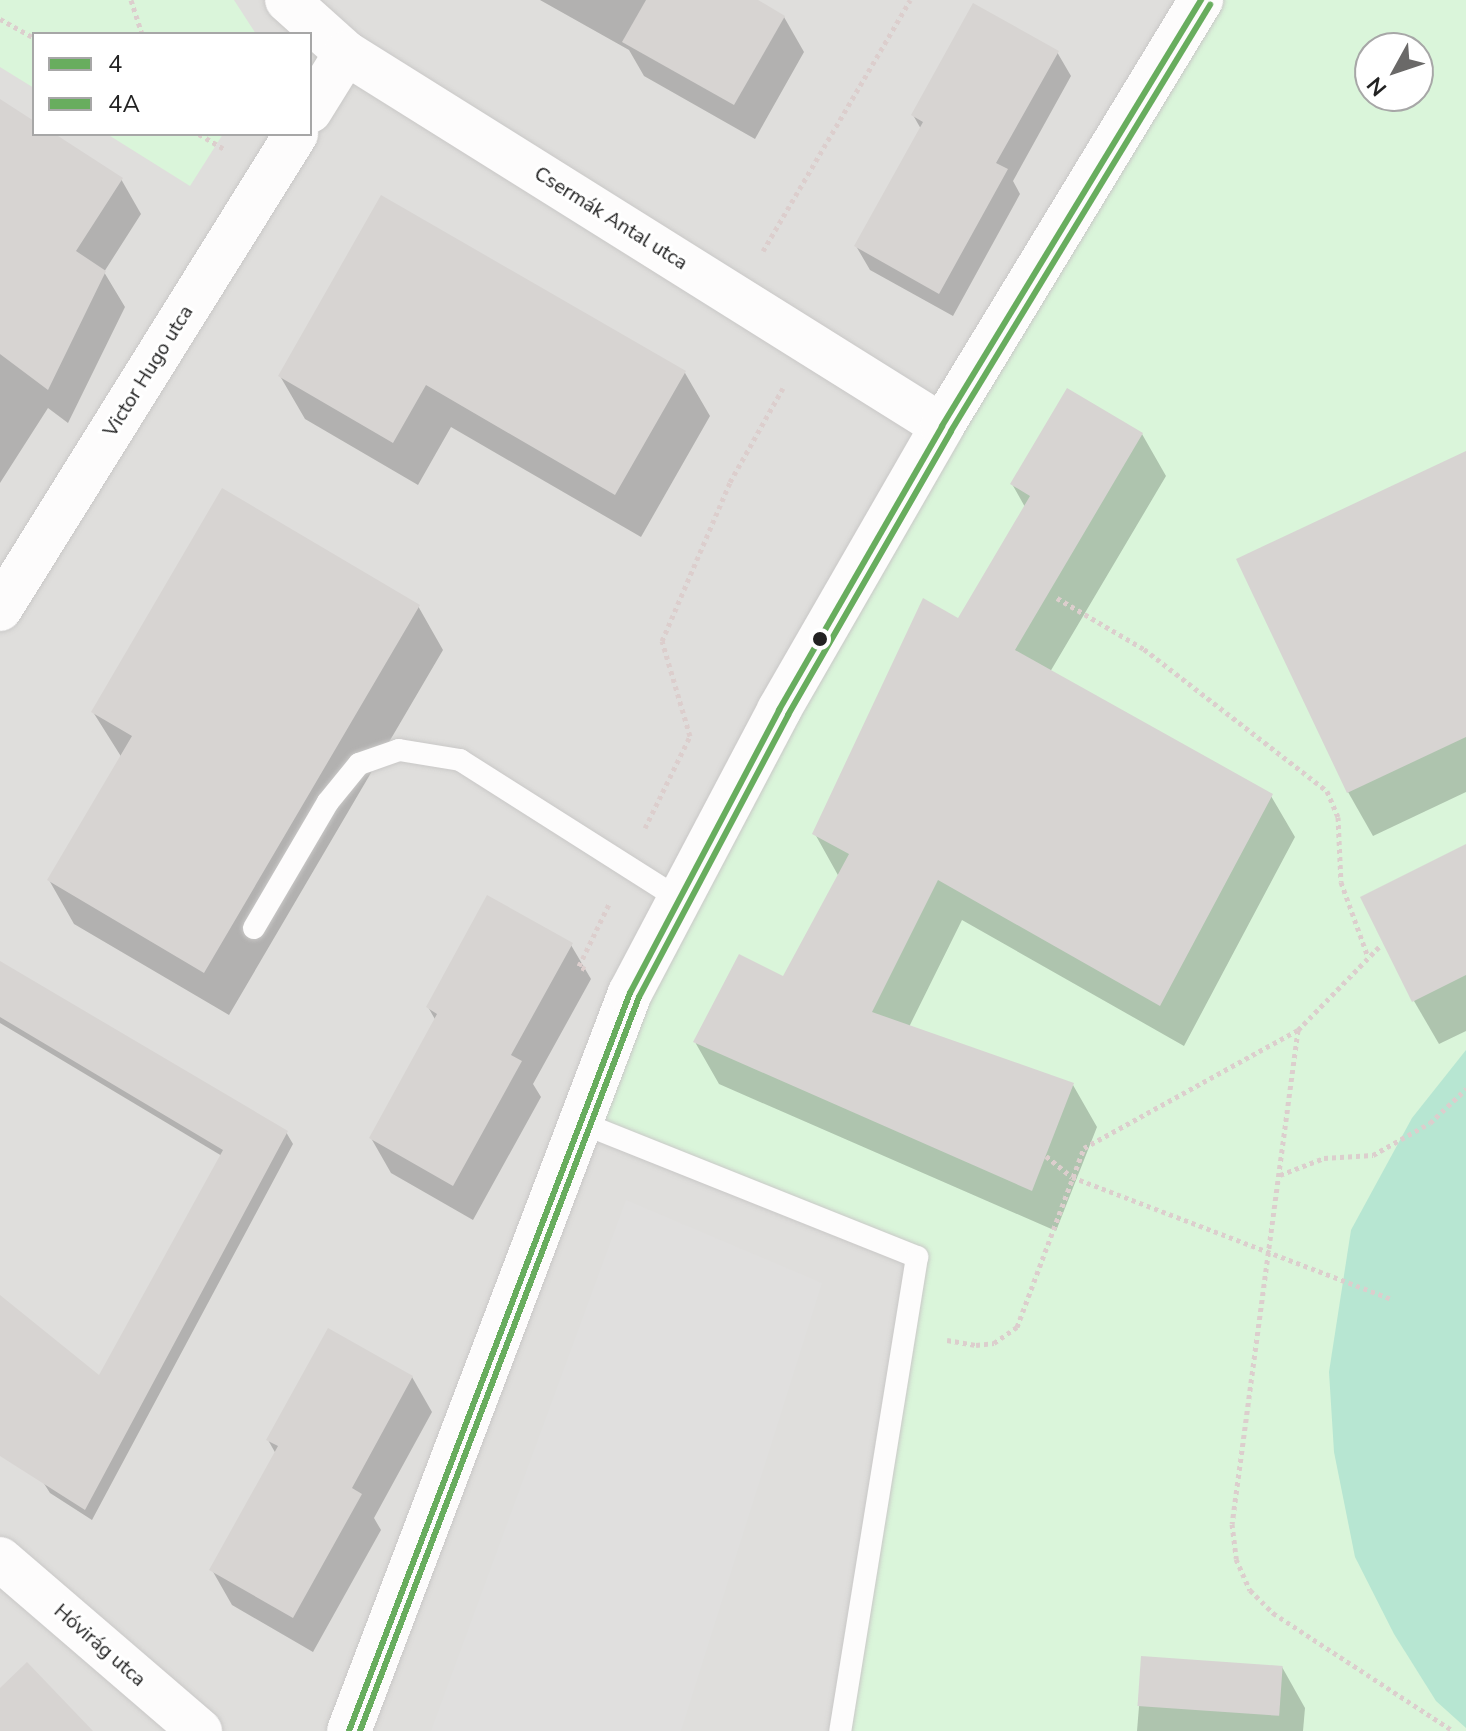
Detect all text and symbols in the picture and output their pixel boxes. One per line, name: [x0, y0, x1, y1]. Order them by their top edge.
legend: [32, 32, 312, 136]
north arrow: [1354, 32, 1434, 112]
text: 4: [108, 48, 122, 80]
text: N: [1360, 70, 1394, 102]
text: 4A: [108, 88, 140, 120]
street label: Csermák Antal utca: [530, 161, 692, 275]
street label: Victor Hugo utca: [98, 301, 198, 441]
unlabelled marker: [812, 631, 828, 647]
street label: Hóvirág utca: [49, 1599, 151, 1691]

